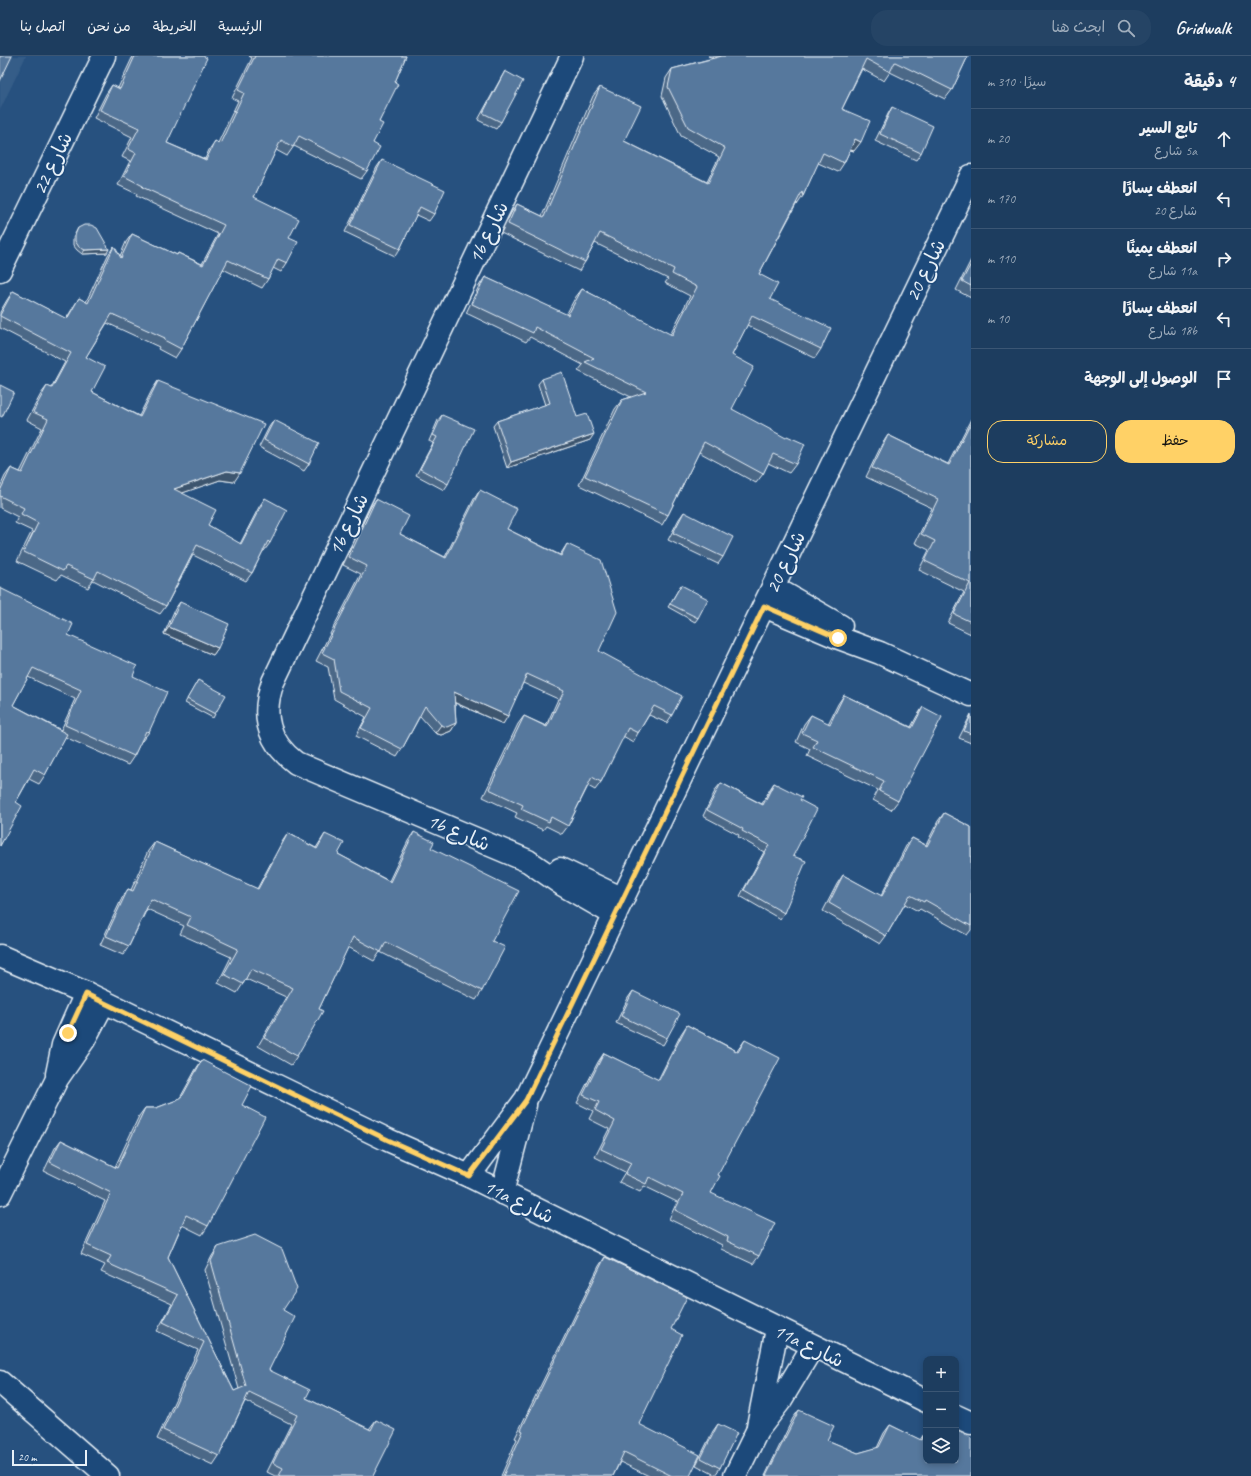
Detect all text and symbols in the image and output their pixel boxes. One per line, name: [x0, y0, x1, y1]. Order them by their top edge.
search box: [871, 10, 1151, 46]
text: Gridwalk: [1175, 16, 1231, 40]
icon: search: [1115, 17, 1137, 39]
text: اتصل بنا: [20, 18, 65, 35]
text: من نحن: [87, 18, 131, 35]
text: الخريطة: [153, 18, 196, 35]
text: الرئيسية: [218, 18, 262, 35]
text: ابحث هنا: [1051, 18, 1105, 37]
text: 4 دقيقة: [1184, 71, 1235, 92]
text: سيرًا · 310 m: [987, 74, 1046, 90]
text: تابع السير: [1140, 119, 1197, 138]
street label: شارع 22: [27, 128, 79, 199]
icon: ahead: [1213, 128, 1235, 150]
text: 20 m: [987, 131, 1009, 147]
text: 5a شارع: [1154, 143, 1197, 159]
text: انعطف يسارًا: [1122, 179, 1197, 198]
icon: left: [1213, 188, 1235, 210]
text: 170 m: [987, 191, 1015, 207]
street label: 1b شارع: [463, 197, 515, 268]
text: شارع 20: [1154, 203, 1197, 219]
street label: شارع 20: [900, 235, 952, 306]
text: انعطف يمينًا: [1126, 239, 1197, 258]
icon: right: [1213, 248, 1235, 270]
text: 110 m: [987, 251, 1015, 267]
text: 11a شارع: [1148, 263, 1197, 279]
text: انعطف يسارًا: [1122, 299, 1197, 318]
icon: left: [1213, 308, 1235, 330]
text: 10 m: [987, 311, 1009, 327]
text: 18b شارع: [1148, 323, 1197, 339]
icon: arrive: [1213, 368, 1235, 390]
text: الوصول إلى الوجهة: [1084, 369, 1197, 388]
button: مشاركة: [987, 420, 1107, 463]
button: حفظ: [1115, 420, 1235, 463]
street label: 1b شارع: [323, 489, 375, 560]
street label: شارع 20: [760, 527, 812, 598]
route start: [829, 629, 847, 647]
street label: 1b شارع: [423, 808, 494, 858]
route end: [59, 1024, 77, 1042]
street label: 11a شارع: [479, 1174, 558, 1230]
street label: 11a شارع: [769, 1318, 848, 1374]
map controls: [923, 1356, 959, 1464]
button: +: [923, 1356, 959, 1392]
button: −: [923, 1392, 959, 1428]
button: layers: [923, 1428, 959, 1464]
scale bar: [12, 1448, 87, 1467]
text: 20 m: [18, 1450, 37, 1464]

